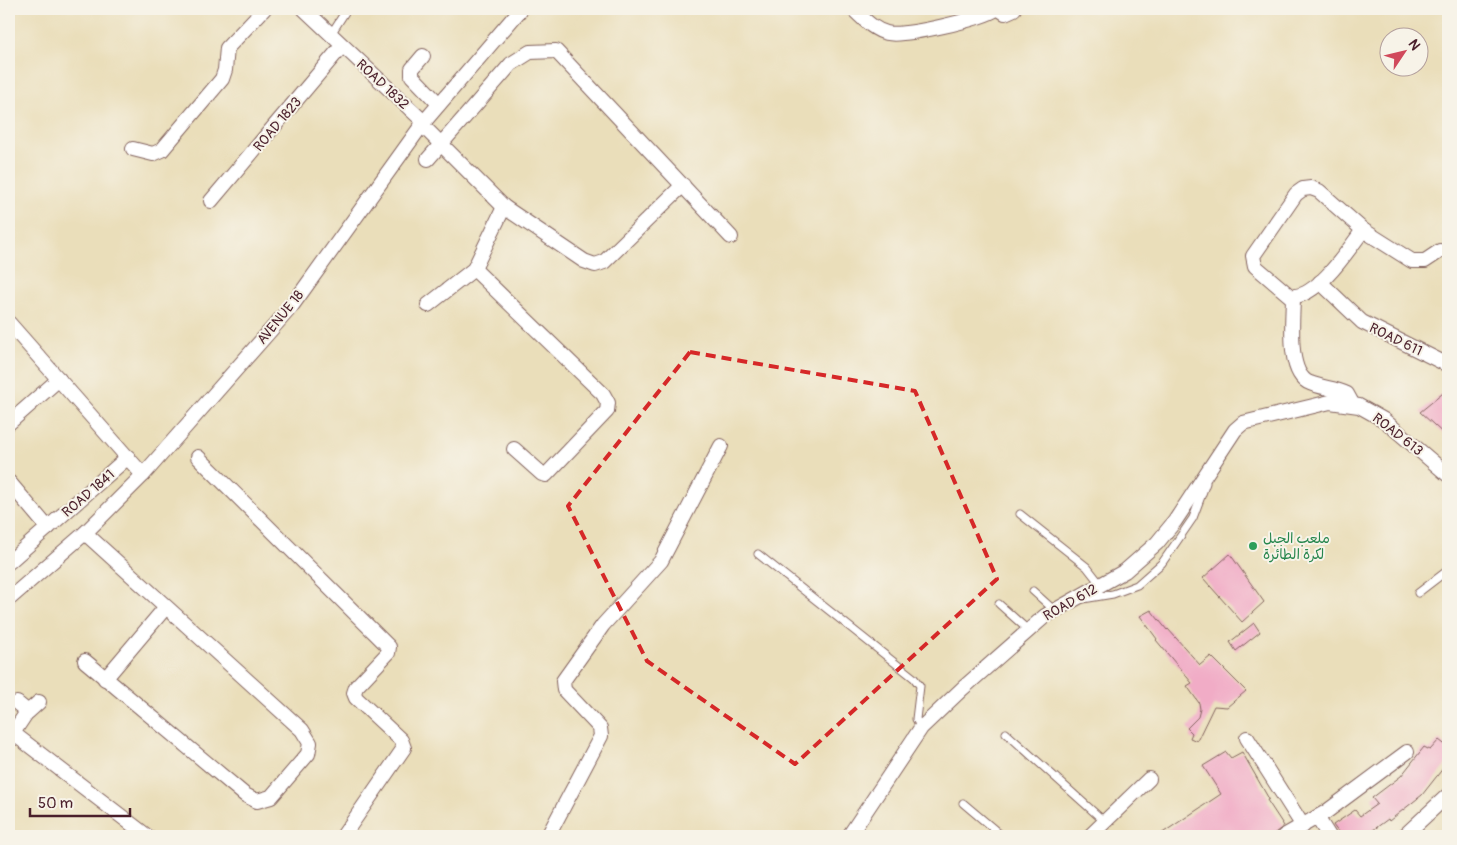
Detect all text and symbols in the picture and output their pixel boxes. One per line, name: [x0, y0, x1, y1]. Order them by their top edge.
north arrow: [1380, 28, 1430, 78]
text: N: [1405, 36, 1424, 54]
street label: ROAD 1832: [353, 56, 413, 113]
street label: ROAD 1823: [250, 94, 305, 155]
street label: AVENUE 18: [253, 287, 307, 348]
street label: ROAD 611: [1366, 319, 1425, 360]
street label: ROAD 613: [1369, 409, 1426, 459]
street label: ROAD 1841: [59, 466, 118, 521]
place label: ملعب الجبل لكرة الطائرة: [1263, 530, 1330, 563]
marker: ملعب الجبل لكرة الطائرة: [1247, 540, 1259, 552]
street label: ROAD 612: [1040, 580, 1100, 625]
scale bar: [30, 785, 130, 817]
text: 50 m: [38, 794, 73, 813]

